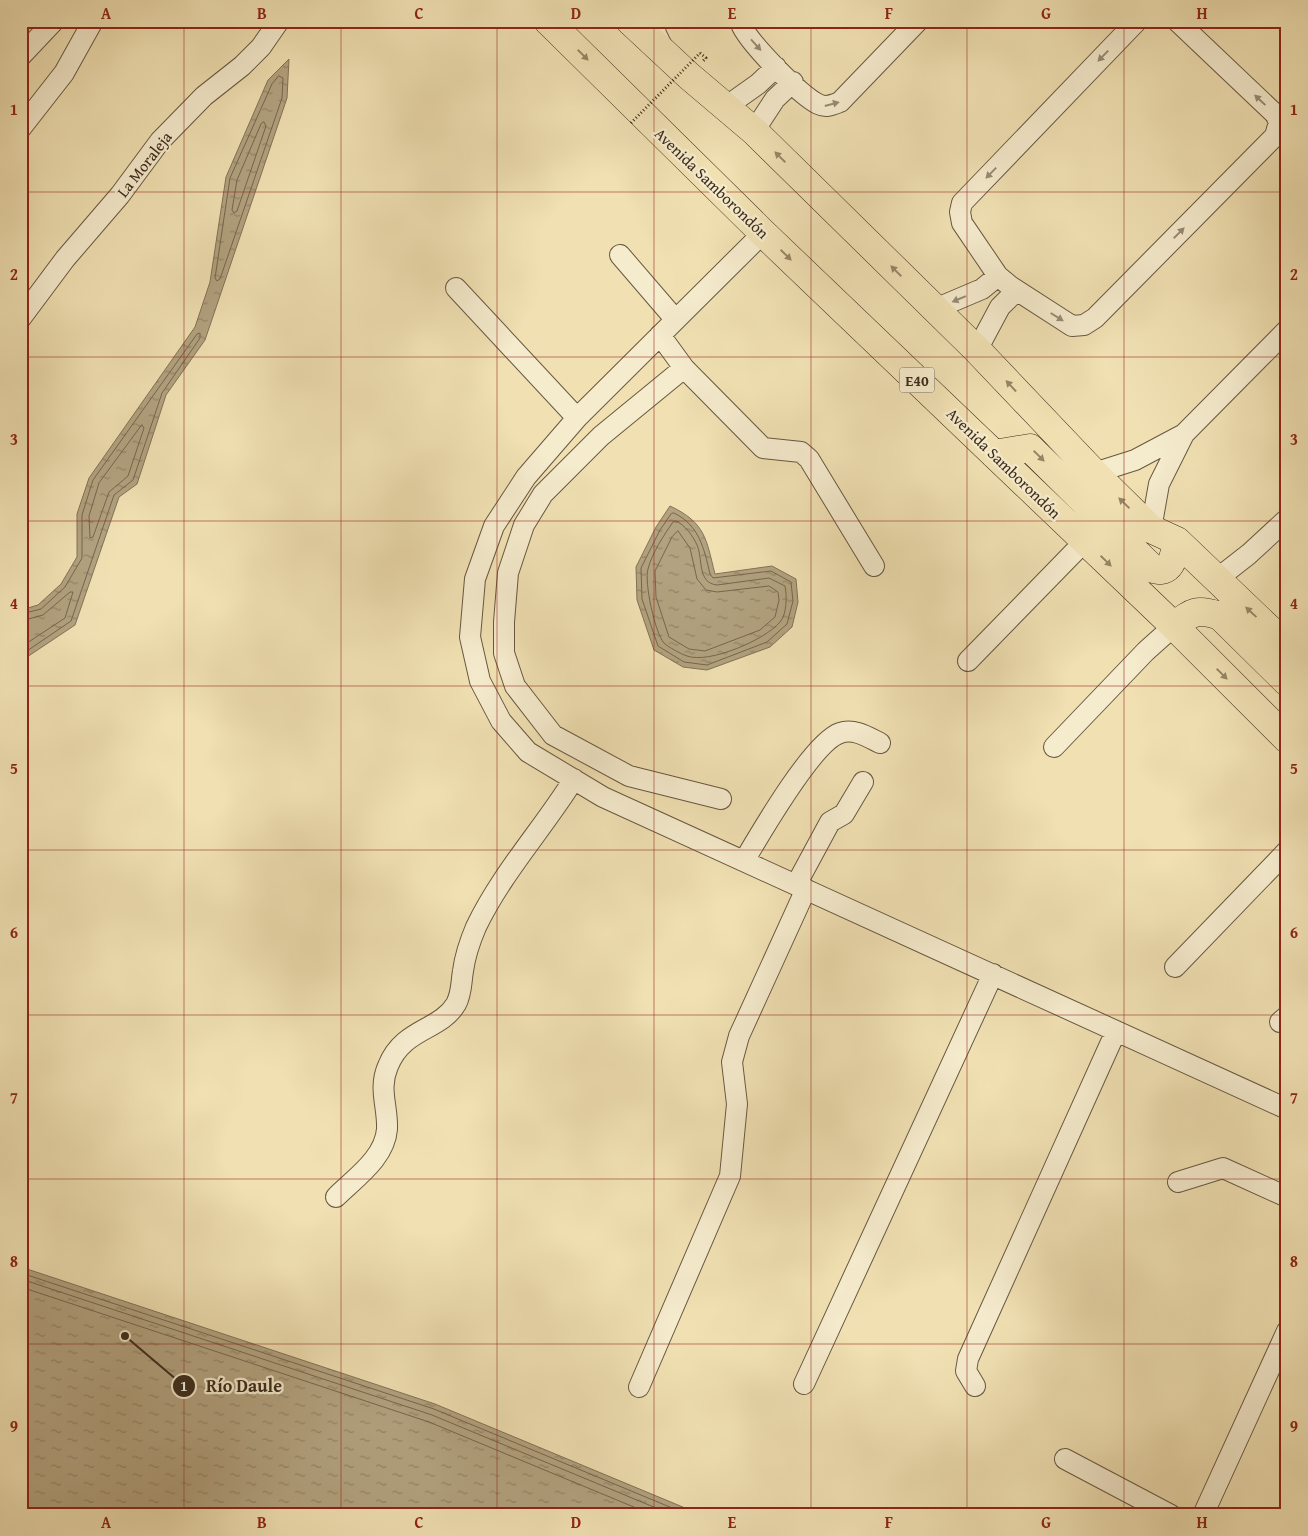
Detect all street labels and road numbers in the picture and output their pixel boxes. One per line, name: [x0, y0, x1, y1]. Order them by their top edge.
street label: Avenida Samborondón: [649, 122, 775, 244]
street label: La Moraleja: [111, 126, 178, 202]
road number: E40: [900, 368, 934, 392]
street label: Avenida Samborondón: [941, 402, 1067, 524]

